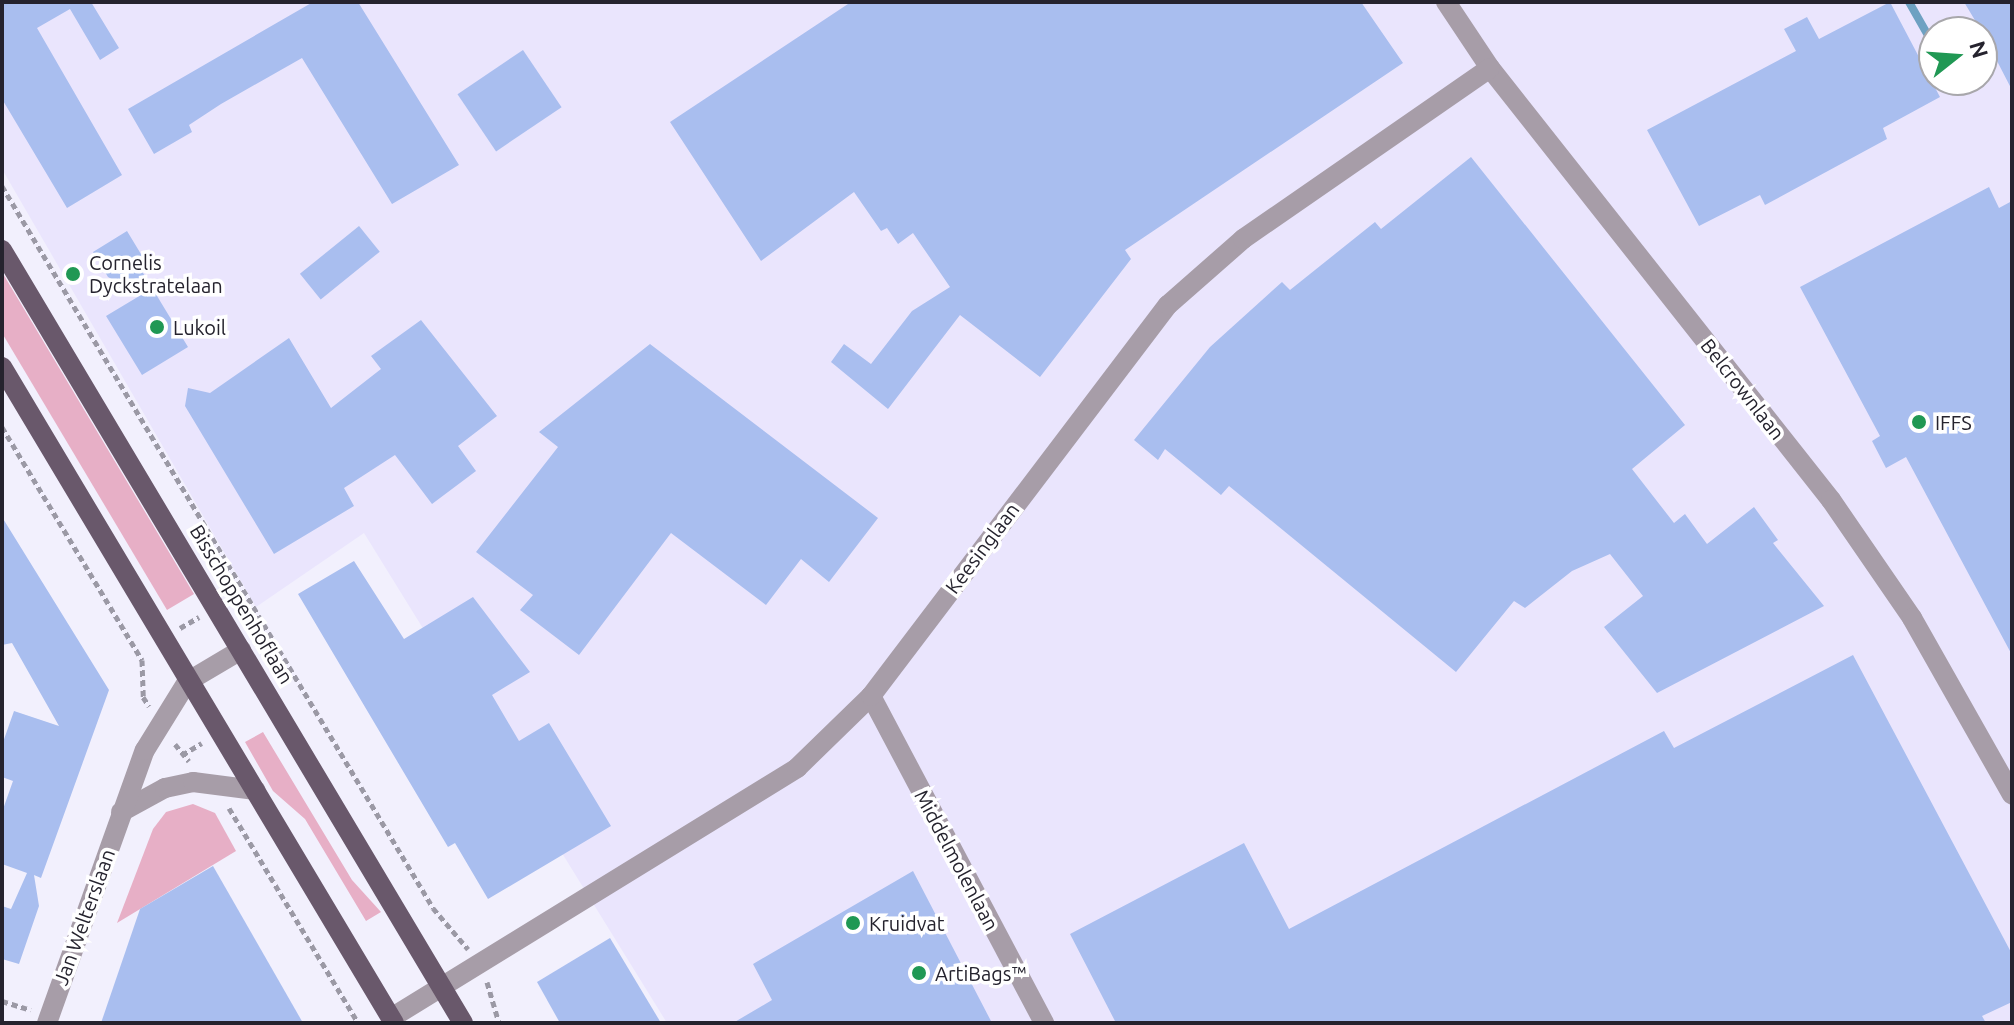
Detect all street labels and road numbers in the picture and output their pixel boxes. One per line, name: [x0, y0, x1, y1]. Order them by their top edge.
street label: Belcrownlaan: [1696, 334, 1790, 444]
street label: Keesinglaan: [940, 498, 1024, 598]
street label: Bisschoppenhoflaan: [185, 520, 299, 688]
street label: Middelmolenlaan: [910, 786, 1004, 934]
street label: Jan Welterslaan: [48, 846, 120, 988]

